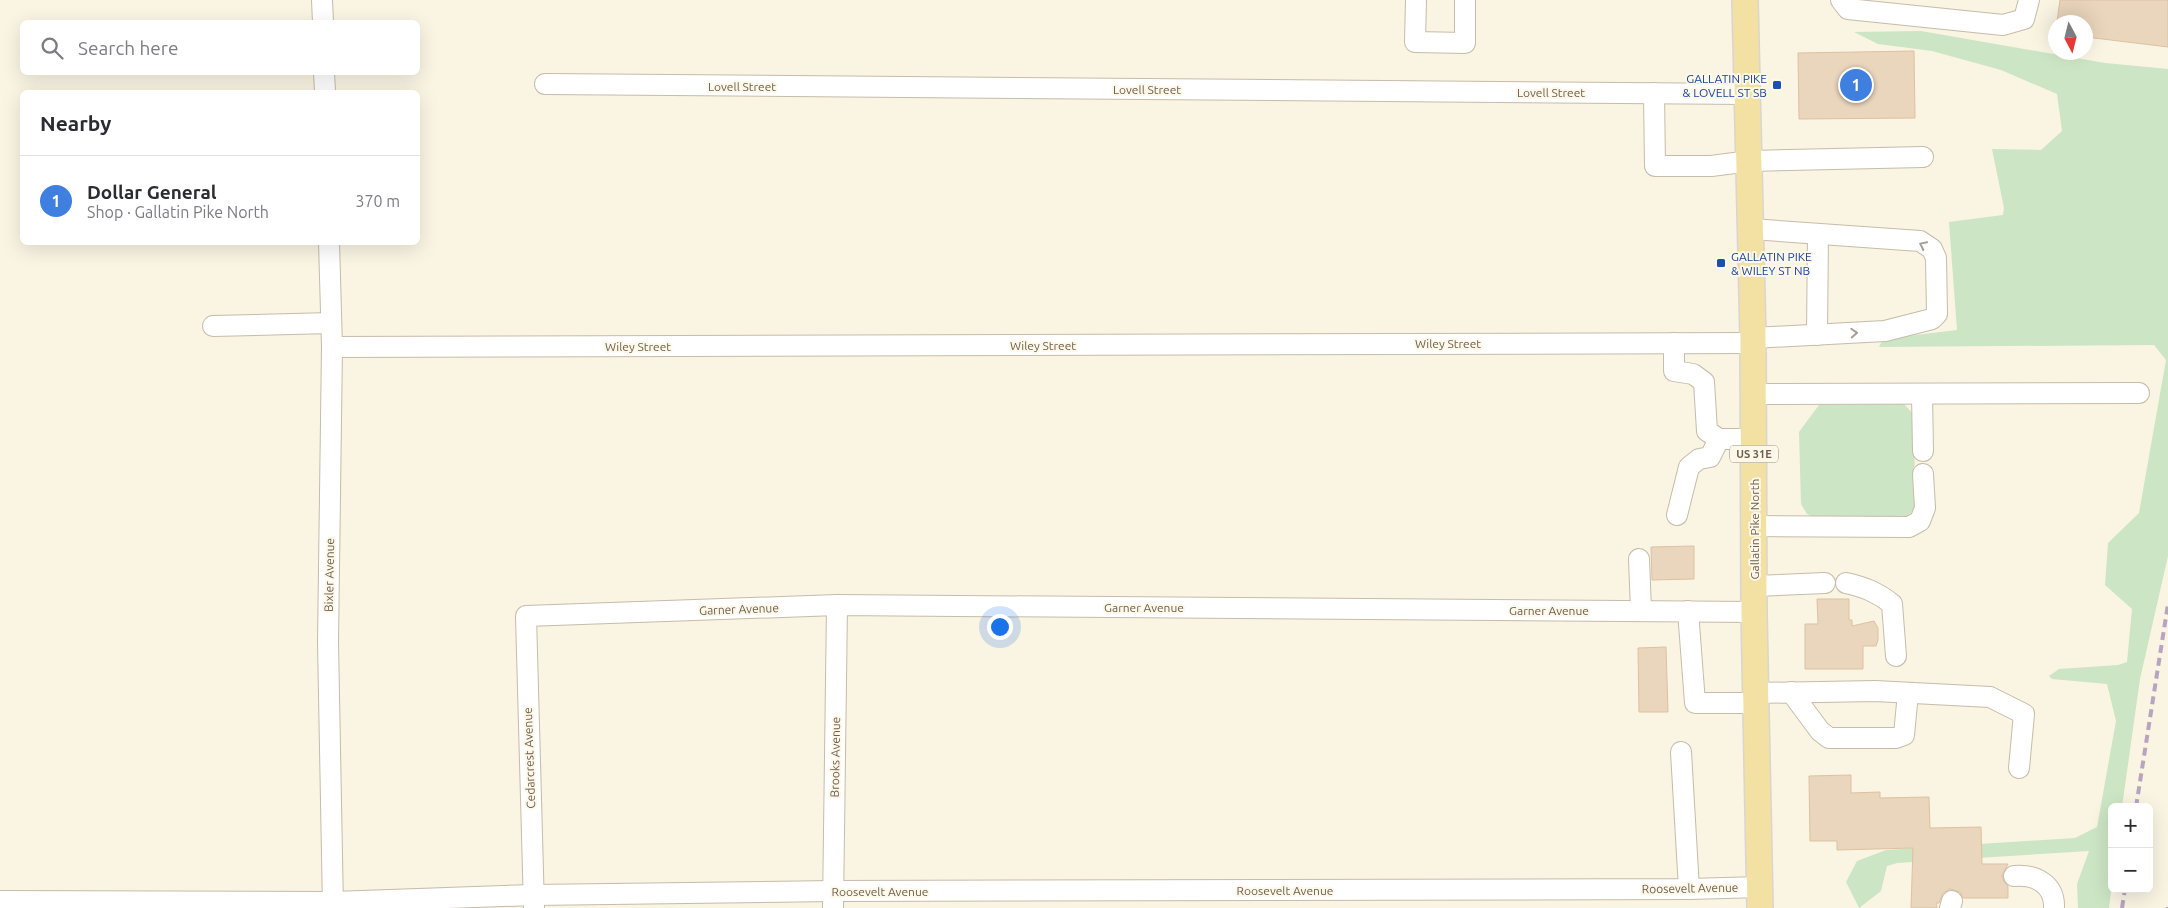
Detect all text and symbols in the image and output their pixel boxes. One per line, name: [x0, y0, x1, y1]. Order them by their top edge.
north arrow: [2048, 15, 2093, 60]
search box: [20, 20, 420, 75]
icon: search: [38, 34, 66, 62]
text: Search here: [78, 37, 178, 59]
pin: 1: [1840, 66, 1872, 104]
place label: GALLATIN PIKE & LOVELL ST SB: [1683, 72, 1767, 99]
marker: GALLATIN PIKE & LOVELL ST SB: [1771, 79, 1783, 91]
street label: Lovell Street: [708, 80, 776, 93]
street label: Lovell Street: [1113, 83, 1181, 96]
street label: Lovell Street: [1517, 86, 1585, 99]
text: Nearby: [40, 111, 111, 135]
text: Dollar General: [87, 181, 217, 203]
text: 1: [51, 192, 61, 210]
text: 370 m: [355, 192, 400, 210]
text: Shop · Gallatin Pike North: [87, 203, 269, 221]
one-way arrow: [1920, 241, 1929, 251]
place label: GALLATIN PIKE & WILEY ST NB: [1731, 250, 1812, 277]
marker: GALLATIN PIKE & WILEY ST NB: [1715, 257, 1727, 269]
one-way arrow: [1850, 327, 1858, 338]
street label: Wiley Street: [1415, 337, 1481, 350]
street label: Wiley Street: [1010, 339, 1076, 352]
street label: Wiley Street: [605, 340, 671, 353]
road number: US 31E: [1730, 446, 1778, 462]
street label: Gallatin Pike North: [1748, 479, 1761, 579]
street label: Bixler Avenue: [322, 538, 336, 612]
street label: Garner Avenue: [699, 601, 779, 617]
street label: Garner Avenue: [1104, 601, 1184, 614]
street label: Garner Avenue: [1509, 604, 1589, 617]
your location: [987, 614, 1013, 640]
street label: Cedarcrest Avenue: [521, 707, 537, 809]
street label: Brooks Avenue: [828, 717, 842, 797]
map controls: [2108, 803, 2153, 893]
button: +: [2108, 803, 2153, 848]
button: −: [2108, 848, 2153, 893]
street label: Roosevelt Avenue: [1641, 881, 1739, 895]
street label: Roosevelt Avenue: [1237, 884, 1333, 897]
street label: Roosevelt Avenue: [832, 885, 928, 898]

